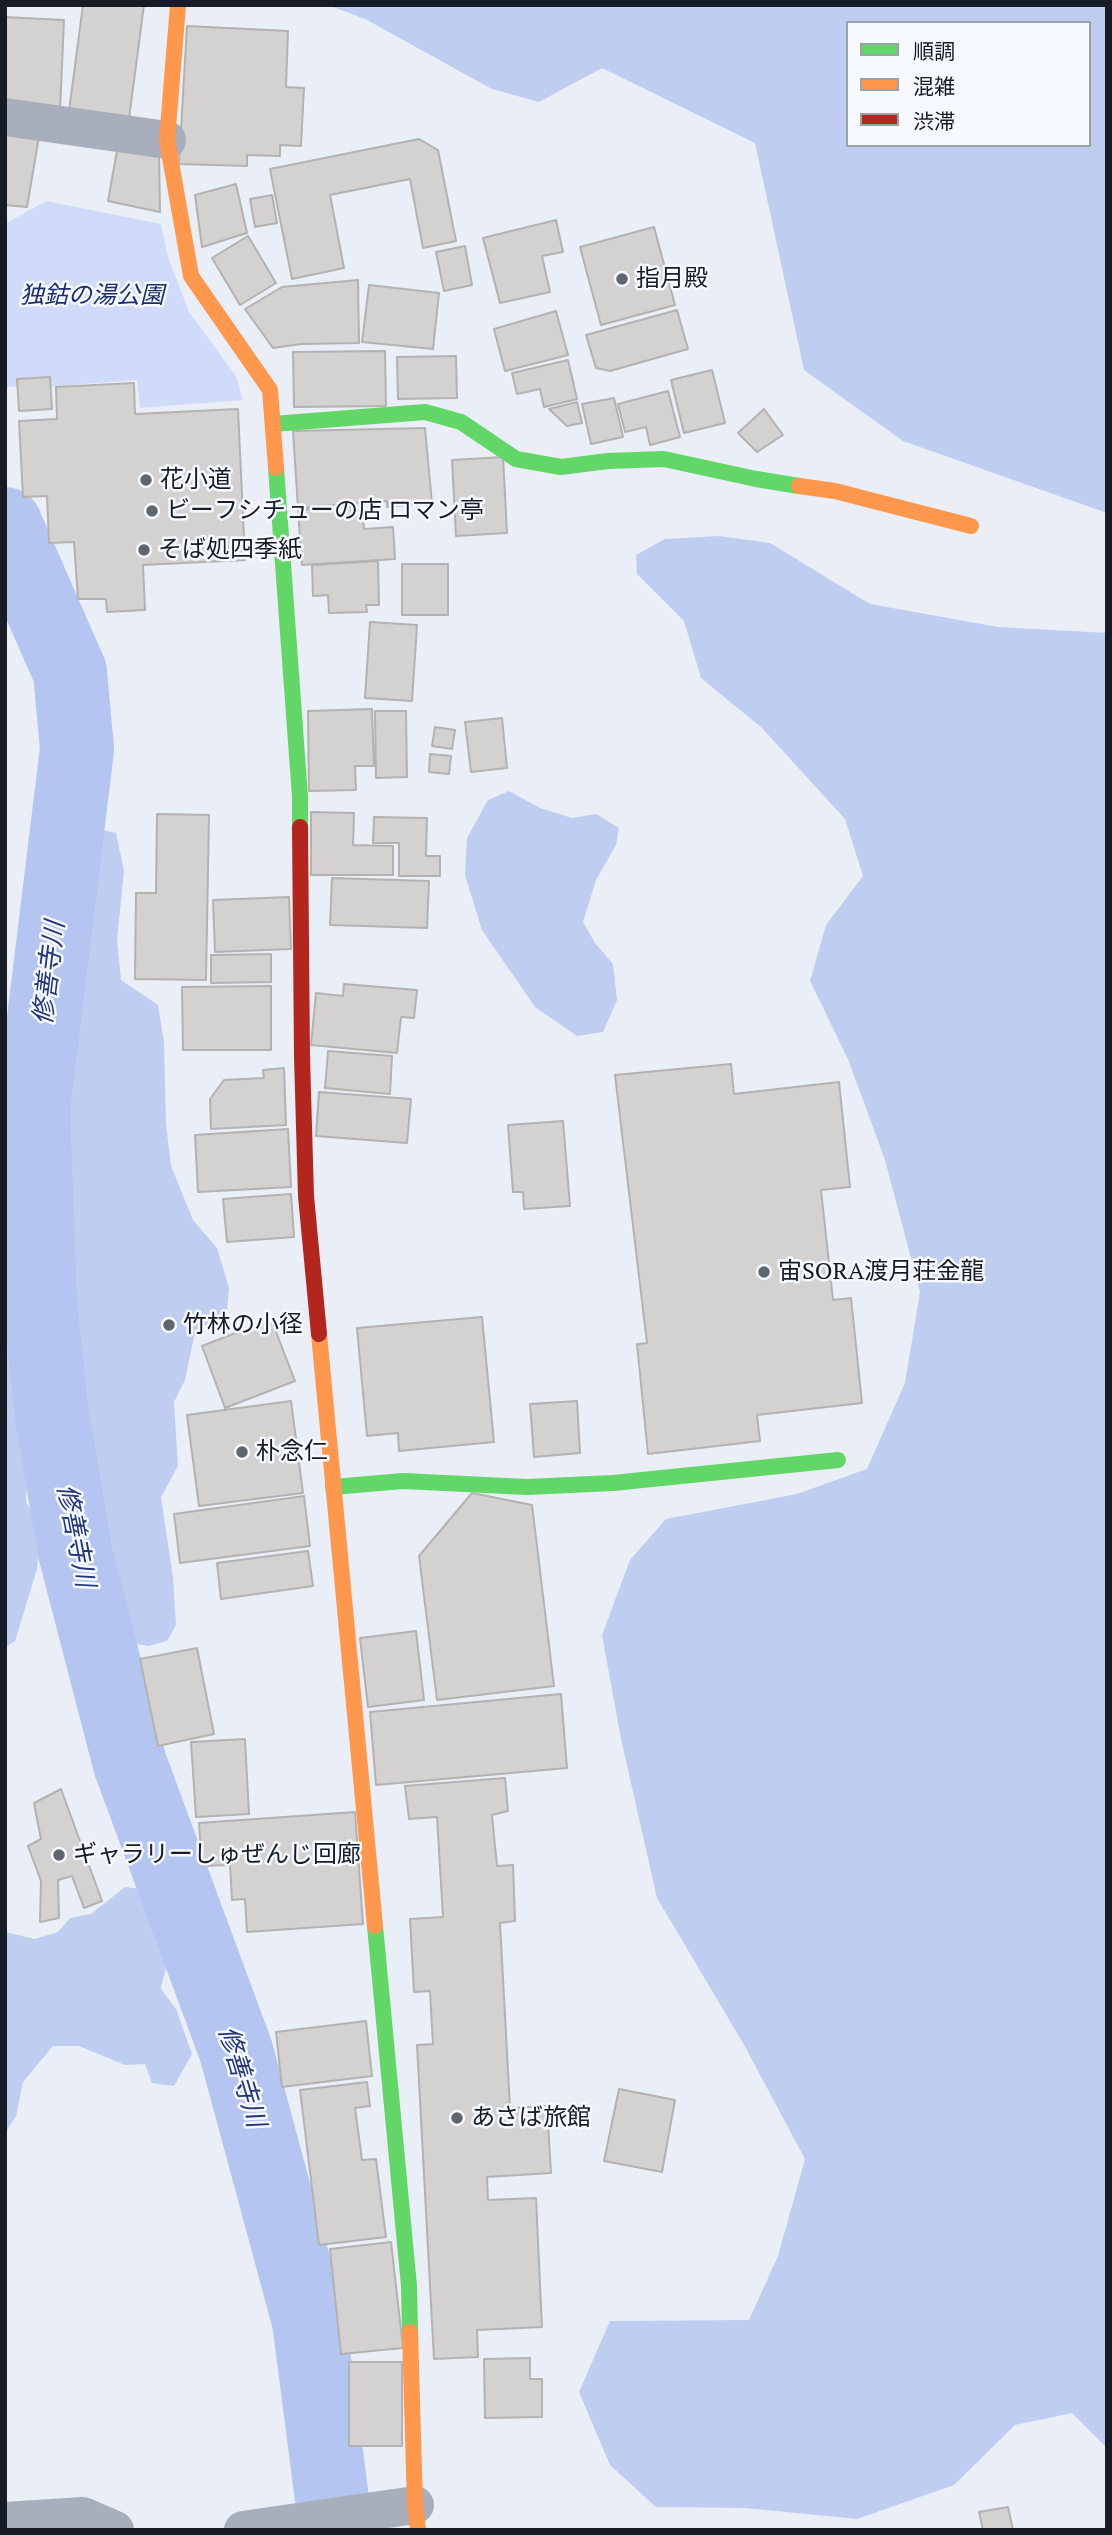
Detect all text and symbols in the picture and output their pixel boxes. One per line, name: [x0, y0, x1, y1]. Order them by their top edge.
legend: [846, 21, 1091, 147]
text: 順調: [913, 37, 955, 65]
text: 混雑: [913, 72, 955, 100]
text: 渋滞: [913, 107, 955, 135]
place label: 指月殿: [636, 265, 708, 293]
marker: 指月殿: [614, 271, 630, 287]
park label: 独鈷の湯公園: [20, 282, 164, 310]
place label: 花小道: [160, 466, 232, 494]
marker: 花小道: [138, 472, 154, 488]
place label: ビーフシチューの店 ロマン亭: [166, 497, 484, 525]
marker: ビーフシチューの店 ロマン亭: [144, 503, 160, 519]
place label: そば処四季紙: [158, 536, 302, 564]
marker: そば処四季紙: [136, 542, 152, 558]
water label: 修善寺川: [28, 919, 72, 1027]
place label: 宙SORA渡月荘金龍: [778, 1258, 984, 1286]
marker: 宙SORA渡月荘金龍: [756, 1264, 772, 1280]
place label: 竹林の小径: [183, 1311, 303, 1339]
marker: 竹林の小径: [161, 1317, 177, 1333]
place label: 朴念仁: [256, 1438, 328, 1466]
marker: 朴念仁: [234, 1444, 250, 1460]
water label: 修善寺川: [50, 1482, 100, 1590]
place label: ギャラリーしゅぜんじ回廊: [73, 1841, 361, 1869]
marker: ギャラリーしゅぜんじ回廊: [51, 1847, 67, 1863]
water label: 修善寺川: [211, 2023, 271, 2131]
place label: あさば旅館: [471, 2104, 591, 2132]
marker: あさば旅館: [449, 2110, 465, 2126]

